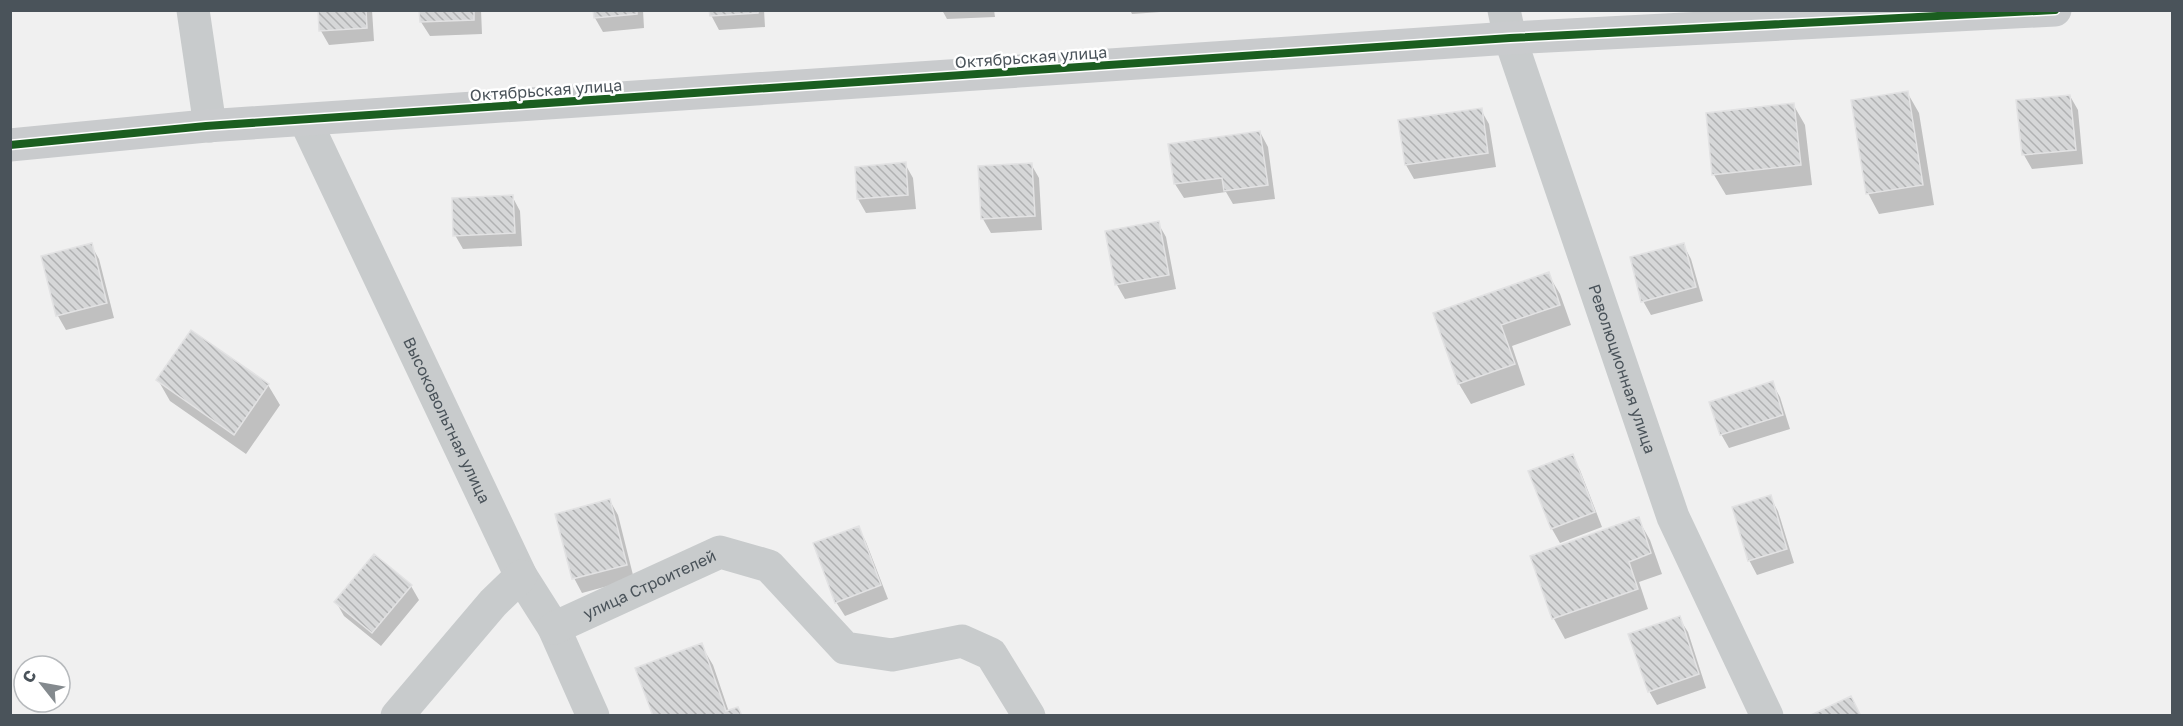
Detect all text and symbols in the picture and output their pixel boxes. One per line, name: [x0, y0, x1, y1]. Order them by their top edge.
street label: Октябрьская улица: [954, 42, 1108, 72]
street label: Октябрьская улица: [469, 75, 623, 105]
street label: Революционная улица: [1584, 281, 1661, 456]
street label: Высоковольтная улица: [399, 334, 495, 506]
street label: улица Строителей: [580, 545, 719, 623]
north arrow: [12, 654, 72, 714]
text: С: [18, 666, 41, 686]

